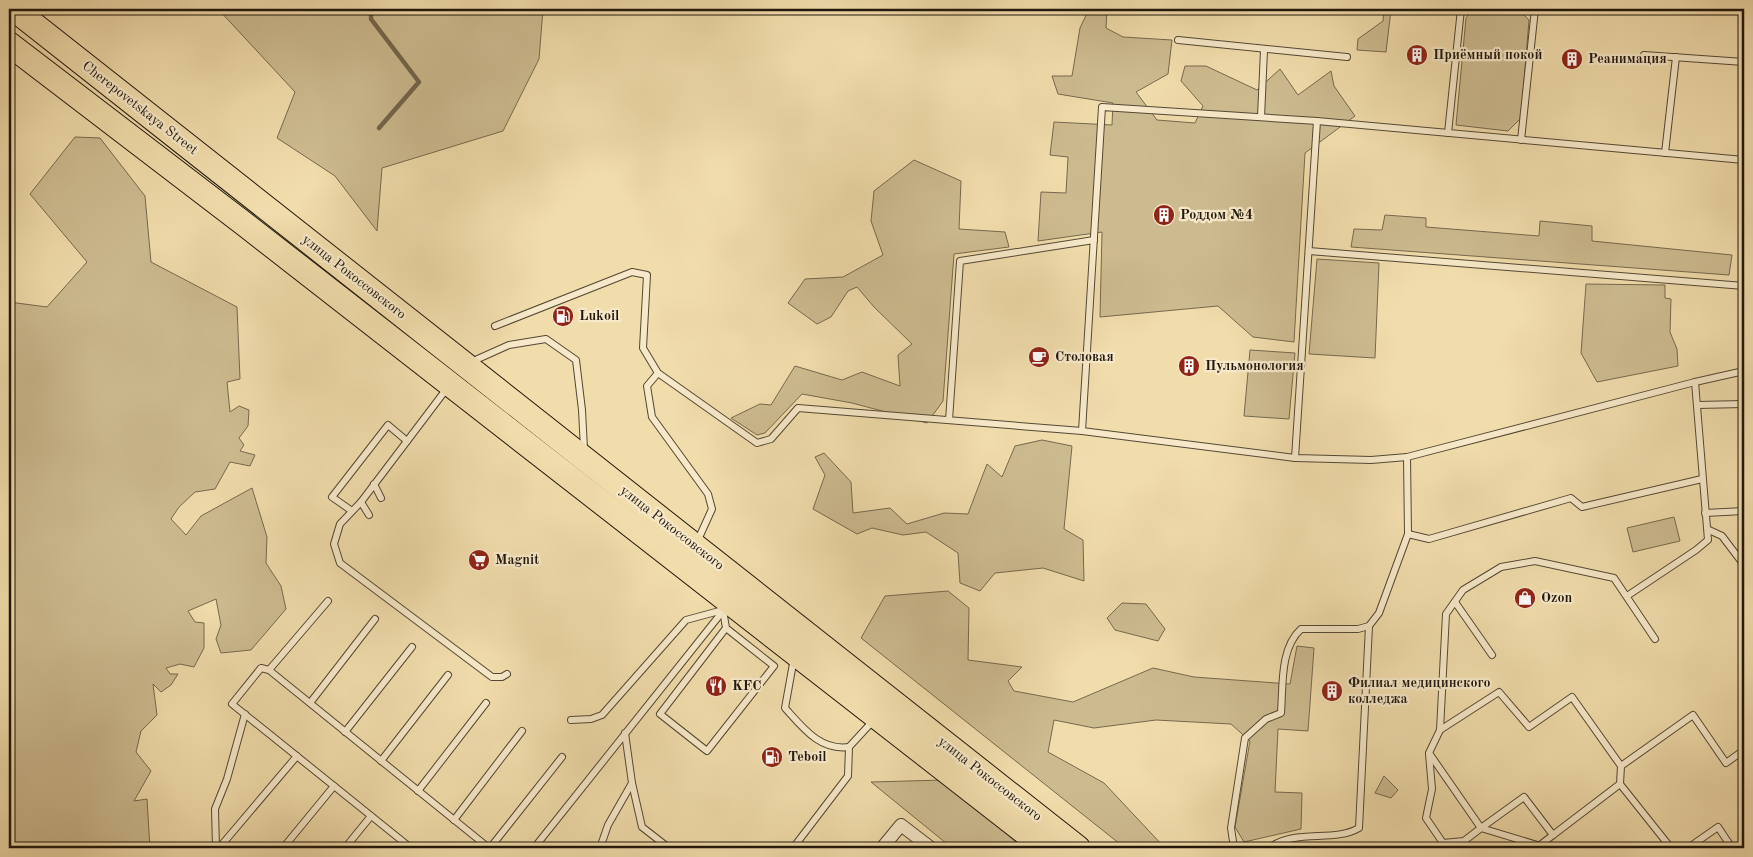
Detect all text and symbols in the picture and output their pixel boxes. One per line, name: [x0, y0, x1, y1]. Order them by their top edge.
building icon: Приёмный покой: [1405, 43, 1429, 67]
building icon: Реанимация: [1560, 47, 1584, 71]
place label: Приёмный покой: [1433, 48, 1542, 62]
place label: Реанимация: [1588, 52, 1667, 66]
street label: Cherepovetskaya Street: [80, 59, 200, 157]
building icon: Роддом №4: [1152, 203, 1176, 227]
place label: Роддом №4: [1180, 208, 1253, 222]
street label: улица Рокоссовского: [299, 232, 409, 322]
fuel station icon: Lukoil: [551, 304, 575, 328]
place label: Lukoil: [579, 309, 619, 323]
cafe icon: Столовая: [1027, 345, 1051, 369]
place label: Столовая: [1055, 350, 1114, 364]
building icon: Пульмонология: [1177, 354, 1201, 378]
place label: Пульмонология: [1205, 359, 1304, 373]
street label: улица Рокоссовского: [617, 483, 727, 573]
supermarket icon: Magnit: [467, 548, 491, 572]
place label: Magnit: [495, 553, 539, 567]
shop icon: Ozon: [1513, 586, 1537, 610]
place label: Ozon: [1541, 591, 1572, 605]
restaurant icon: KFC: [704, 674, 728, 698]
place label: Филиал медицинского колледжа: [1348, 676, 1491, 706]
place label: KFC: [732, 679, 761, 693]
building icon: Филиал медицинского колледжа: [1320, 679, 1344, 703]
street label: улица Рокоссовского: [935, 734, 1045, 824]
fuel station icon: Teboil: [760, 745, 784, 769]
place label: Teboil: [788, 750, 827, 764]

